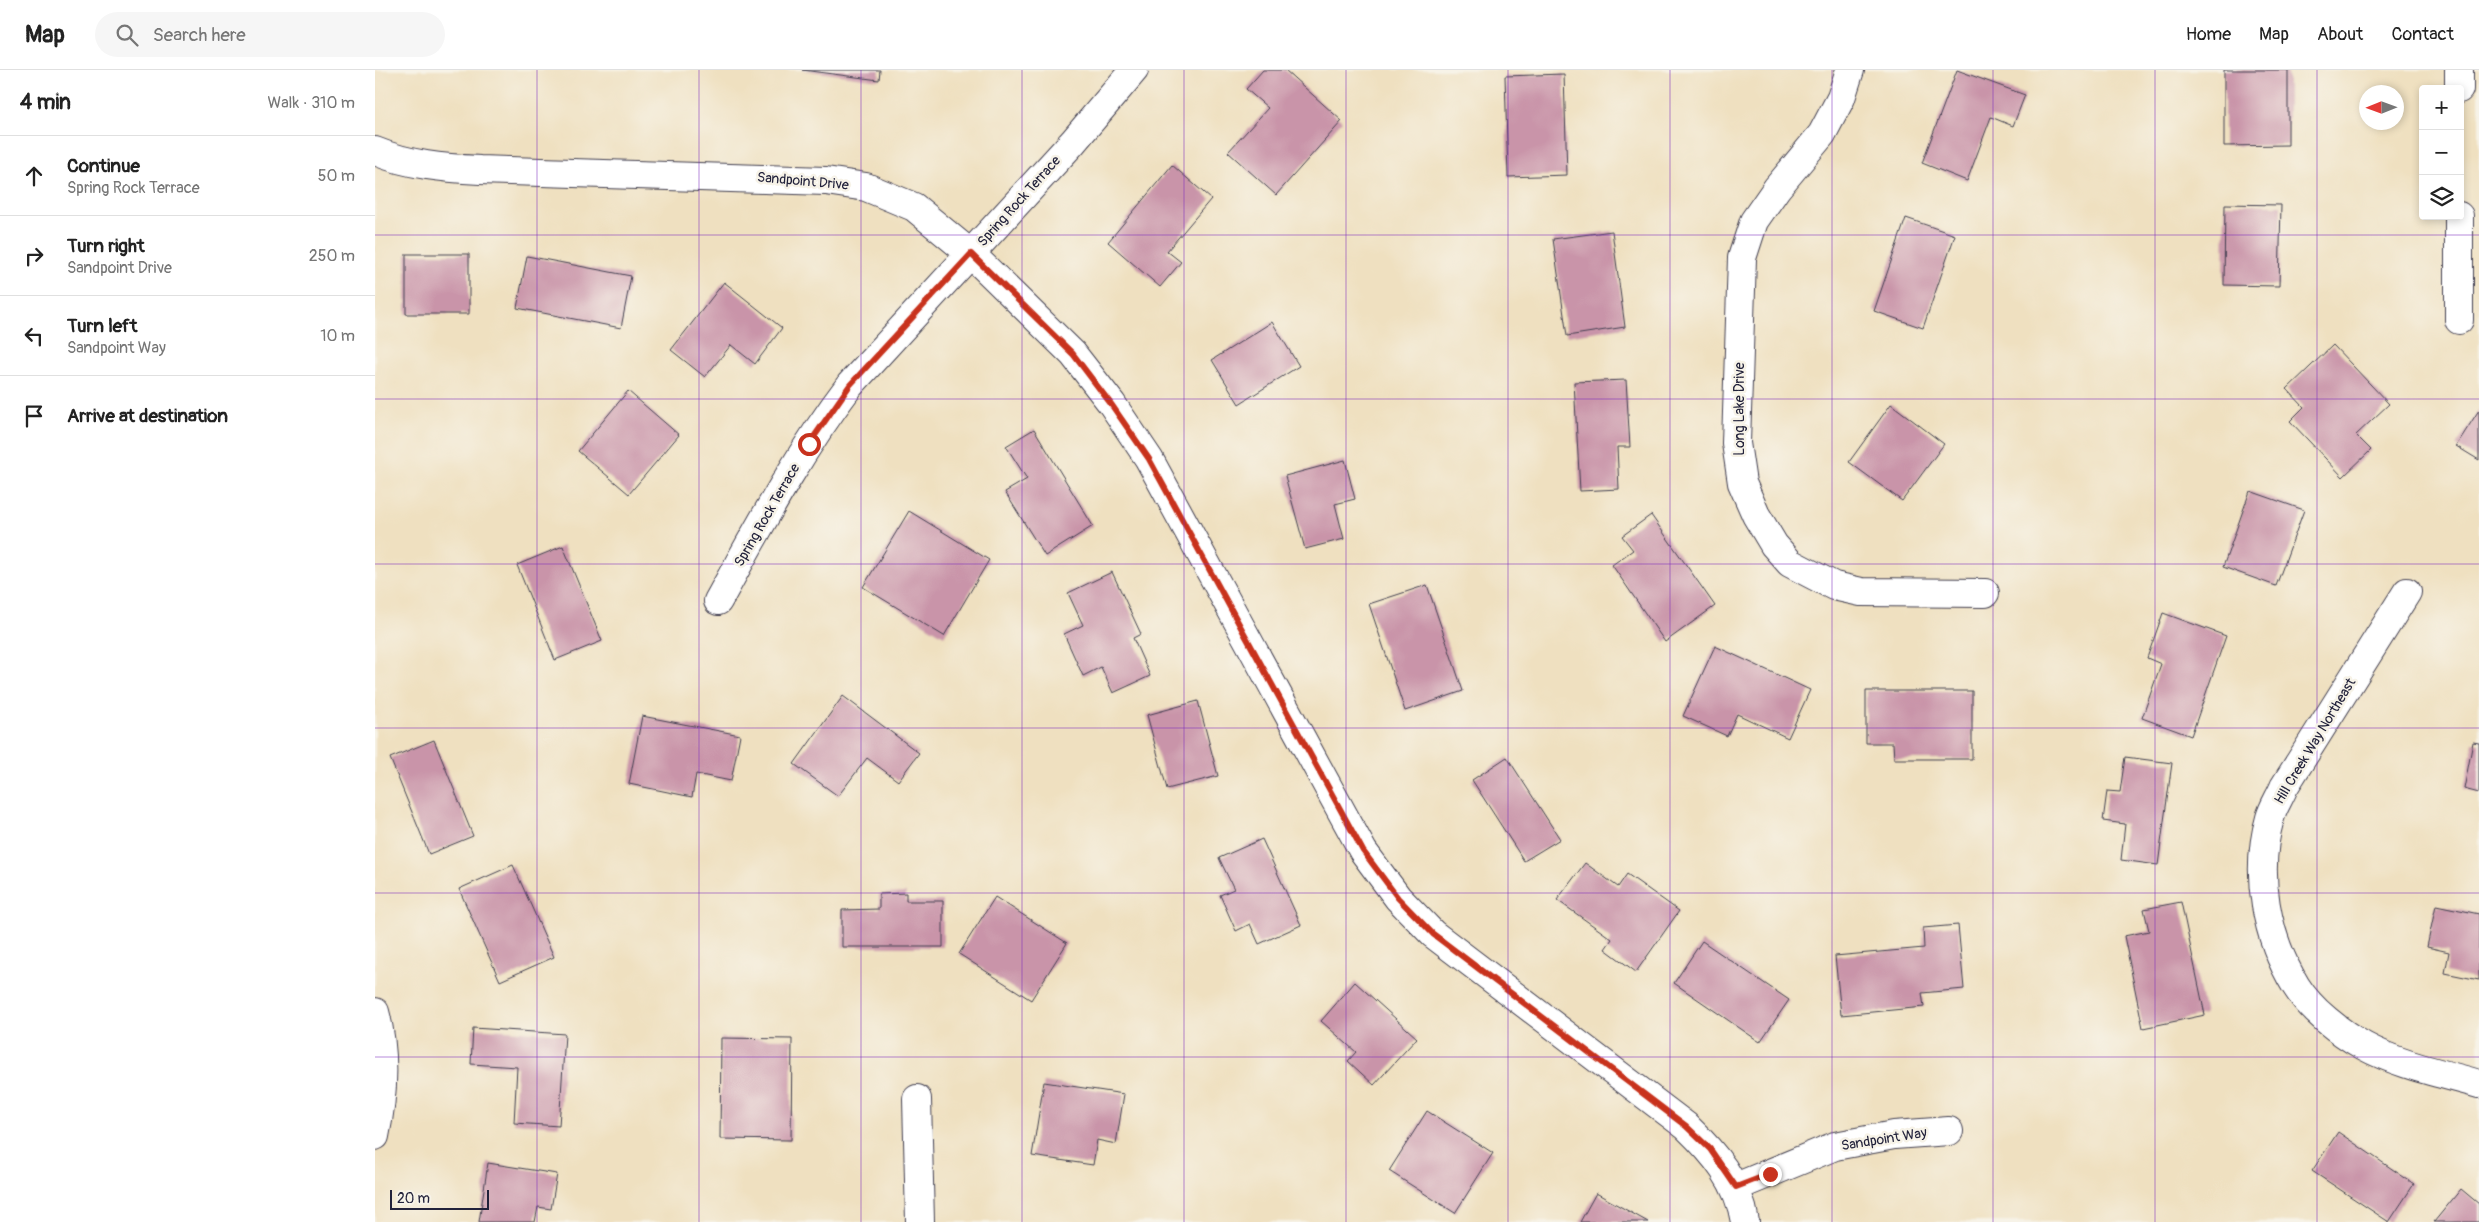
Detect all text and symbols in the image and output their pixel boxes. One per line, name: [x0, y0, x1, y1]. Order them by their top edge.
search box: [95, 12, 445, 57]
text: Map: [25, 20, 65, 49]
icon: search: [113, 21, 141, 49]
text: Search here: [153, 23, 246, 47]
text: Home: [2186, 23, 2231, 46]
text: Map: [2259, 23, 2289, 46]
text: About: [2317, 23, 2363, 46]
text: Contact: [2391, 23, 2454, 46]
north arrow: [2359, 85, 2404, 130]
map controls: [2419, 85, 2464, 220]
button: +: [2419, 85, 2464, 130]
text: 4 min: [20, 89, 71, 116]
text: Walk · 310 m: [268, 93, 355, 113]
button: −: [2419, 130, 2464, 175]
street label: Spring Rock Terrace: [974, 152, 1064, 250]
text: Continue: [67, 154, 140, 178]
icon: ahead: [20, 162, 48, 190]
text: 50 m: [318, 166, 355, 186]
street label: Sandpoint Drive: [756, 169, 850, 193]
button: layers: [2419, 175, 2464, 220]
text: Spring Rock Terrace: [67, 178, 200, 198]
text: Turn right: [67, 234, 145, 258]
icon: right: [20, 242, 48, 270]
text: 250 m: [309, 246, 355, 266]
text: Sandpoint Drive: [67, 258, 172, 278]
text: Turn left: [67, 314, 137, 338]
icon: left: [20, 322, 48, 350]
text: 10 m: [320, 326, 355, 346]
text: Sandpoint Way: [67, 338, 166, 358]
street label: Long Lake Drive: [1731, 362, 1748, 456]
icon: arrive: [20, 402, 48, 430]
text: Arrive at destination: [67, 404, 228, 428]
route start: [798, 433, 821, 456]
street label: Spring Rock Terrace: [731, 460, 803, 570]
street label: Hill Creek Way Northeast: [2271, 675, 2360, 807]
street label: Sandpoint Way: [1840, 1124, 1928, 1154]
route end: [1759, 1163, 1782, 1186]
scale bar: [390, 1187, 489, 1210]
text: 20 m: [397, 1190, 430, 1207]

